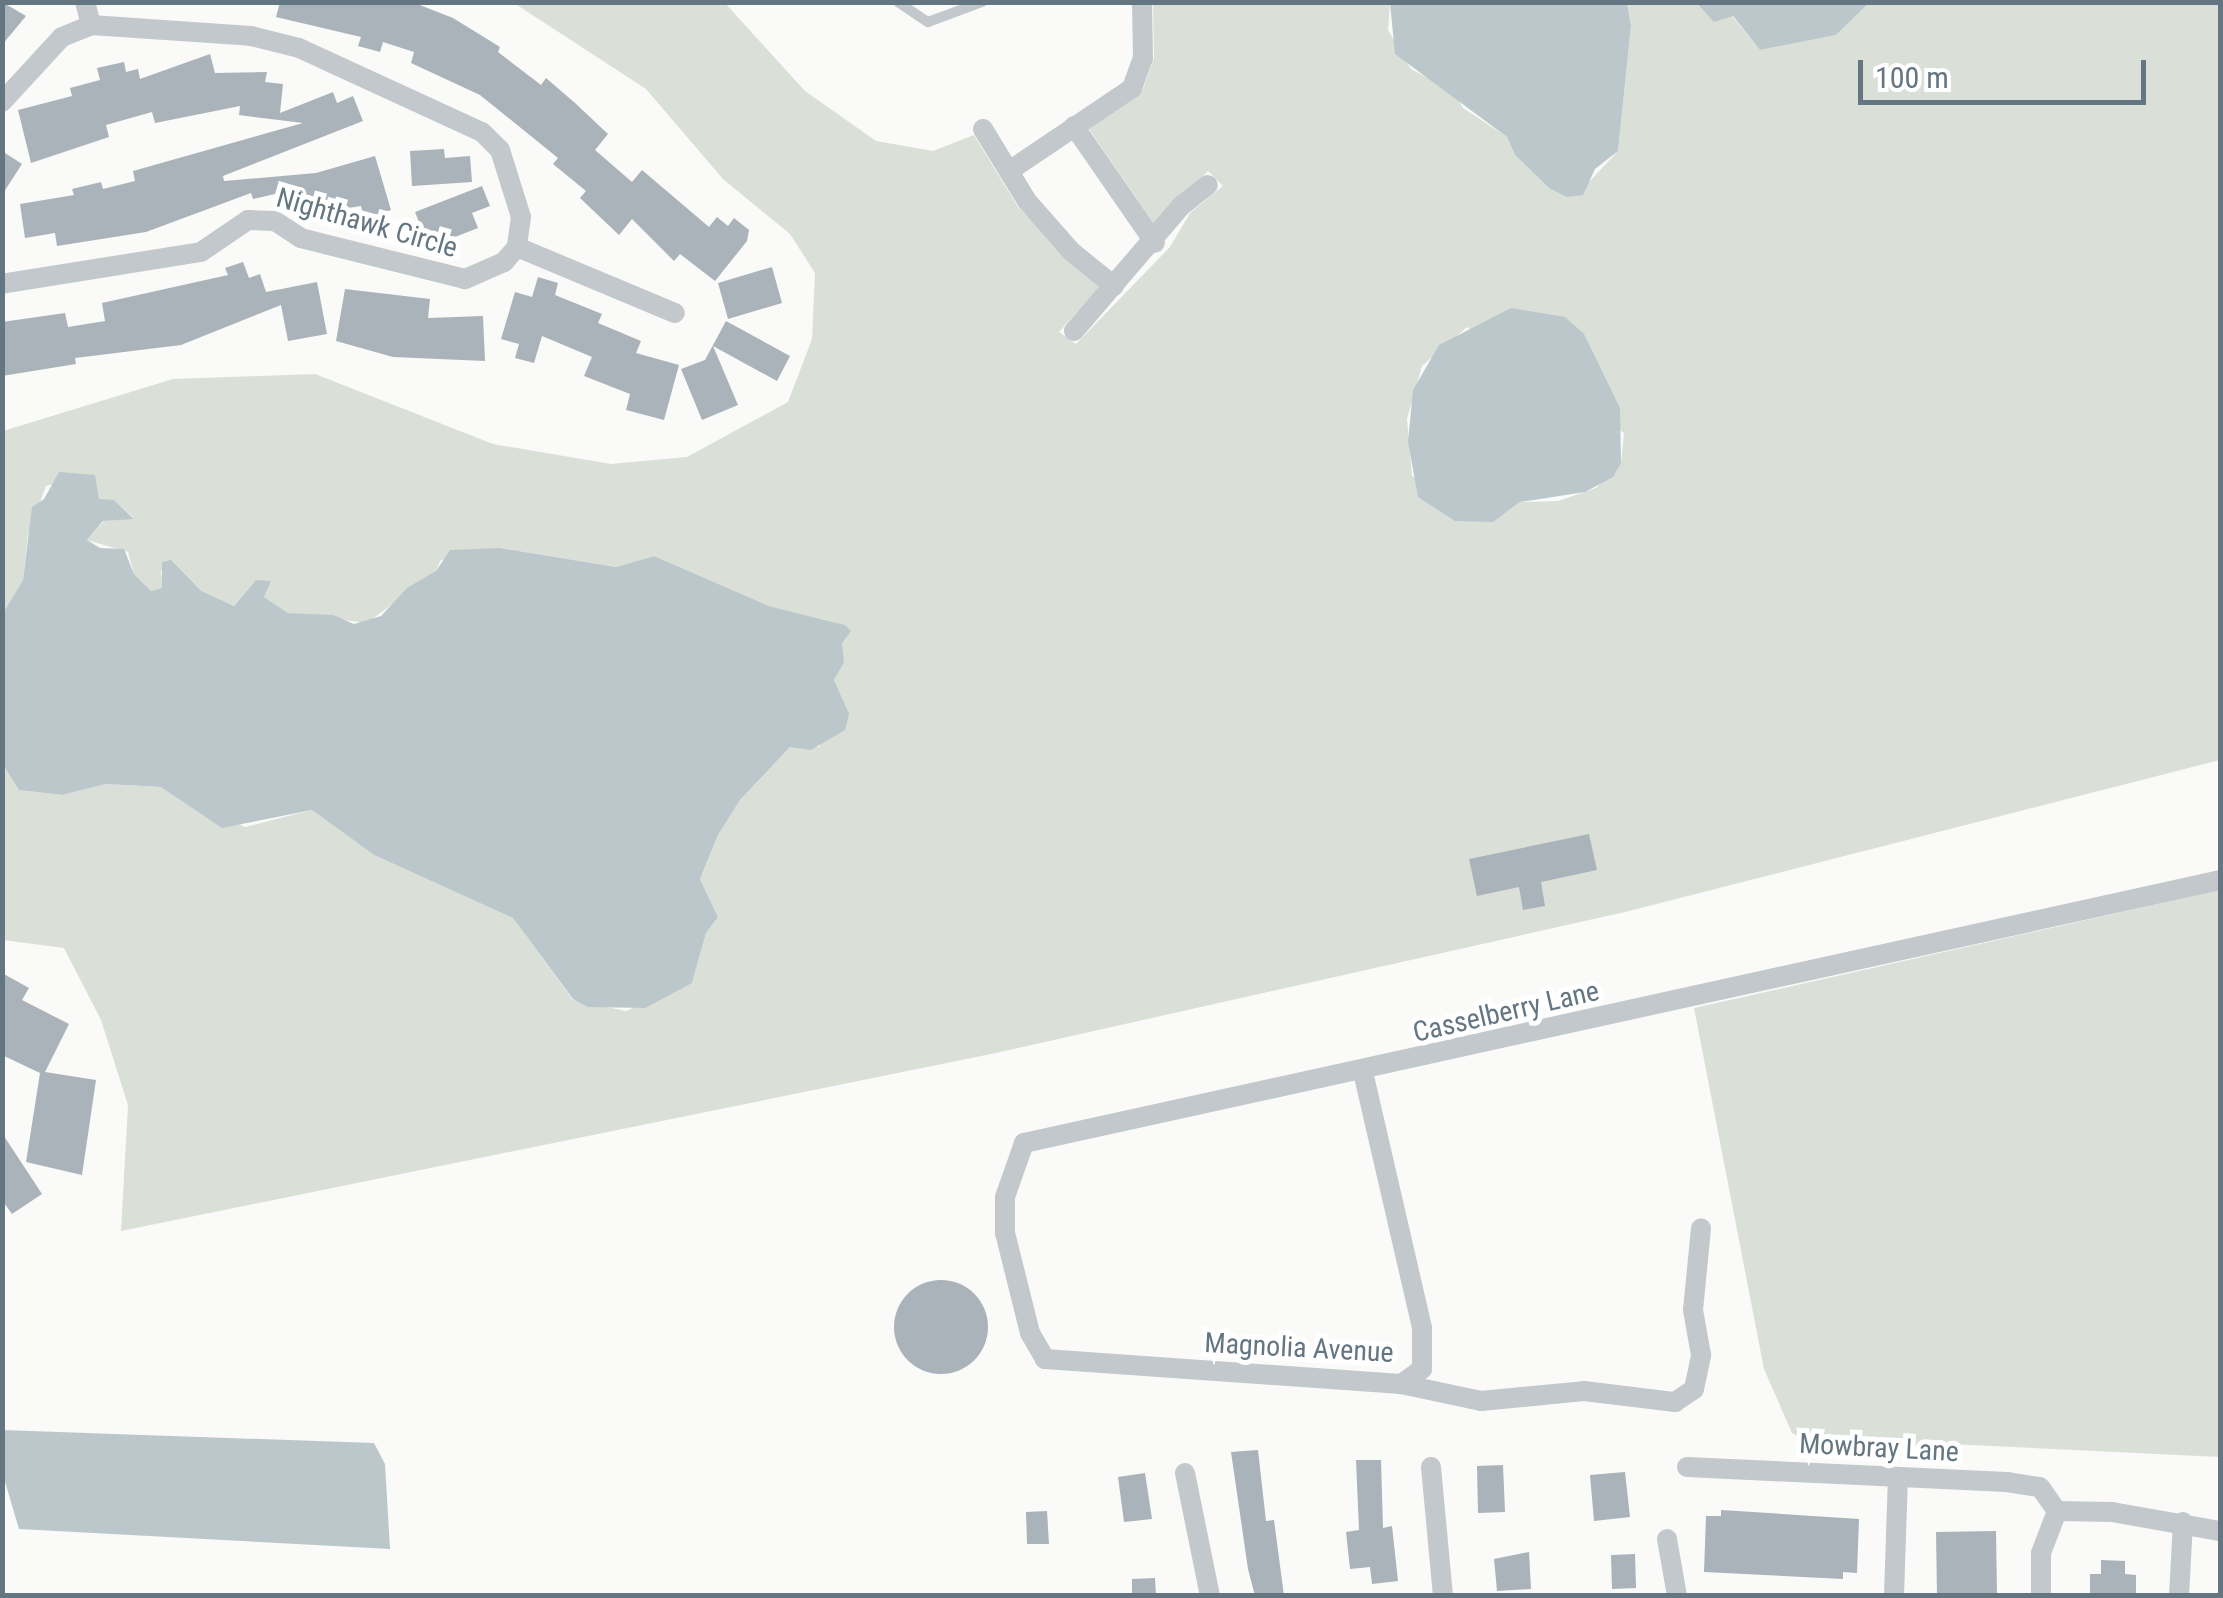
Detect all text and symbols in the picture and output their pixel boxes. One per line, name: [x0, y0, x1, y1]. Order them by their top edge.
scale bar: [1863, 40, 2150, 102]
text: 100 m: [1875, 60, 1949, 95]
street label: Nighthawk Circle: [273, 181, 461, 265]
street label: Casselberry Lane: [1410, 974, 1602, 1050]
street label: Magnolia Avenue: [1204, 1326, 1394, 1370]
street label: Mowbray Lane: [1798, 1427, 1960, 1469]

